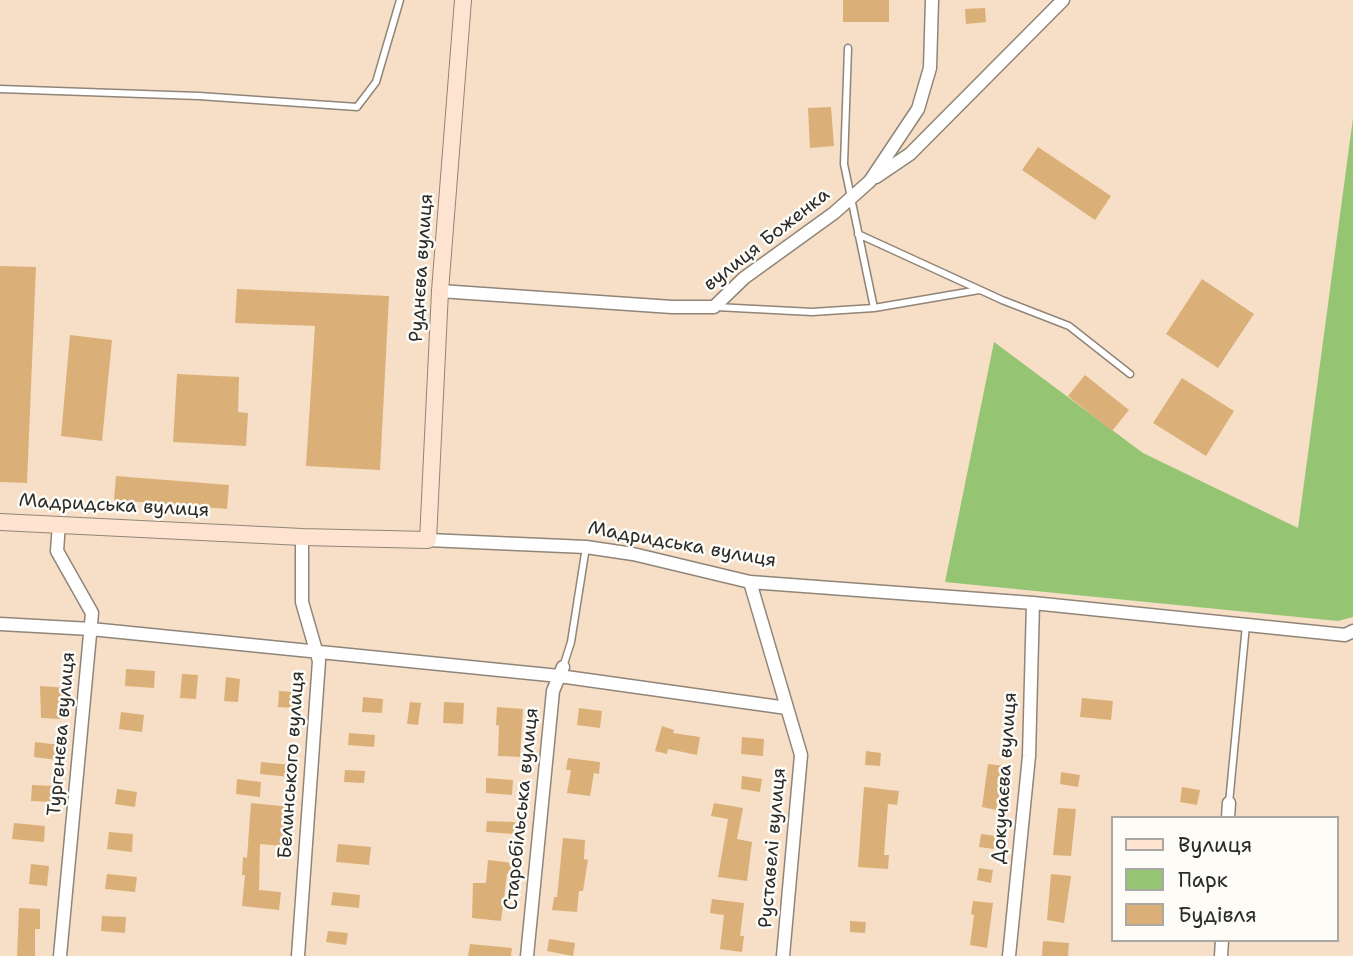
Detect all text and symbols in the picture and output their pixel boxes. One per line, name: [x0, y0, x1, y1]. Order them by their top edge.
street label: вулиця Боженка: [699, 184, 835, 296]
street label: Руднєва вулиця: [405, 193, 439, 343]
street label: Мадридська вулиця: [18, 490, 210, 522]
street label: Мадридська вулиця: [586, 517, 778, 573]
street label: Тургенєва вулиця: [43, 651, 81, 817]
street label: Белинського вулиця: [274, 670, 310, 860]
street label: Докучаєва вулиця: [988, 691, 1022, 865]
street label: Старобільська вулиця: [500, 707, 544, 911]
street label: Руставелі вулиця: [755, 767, 791, 929]
legend: [1112, 816, 1339, 942]
text: Вулиця: [1178, 831, 1252, 859]
text: Парк: [1178, 866, 1228, 894]
text: Будівля: [1178, 901, 1257, 929]

